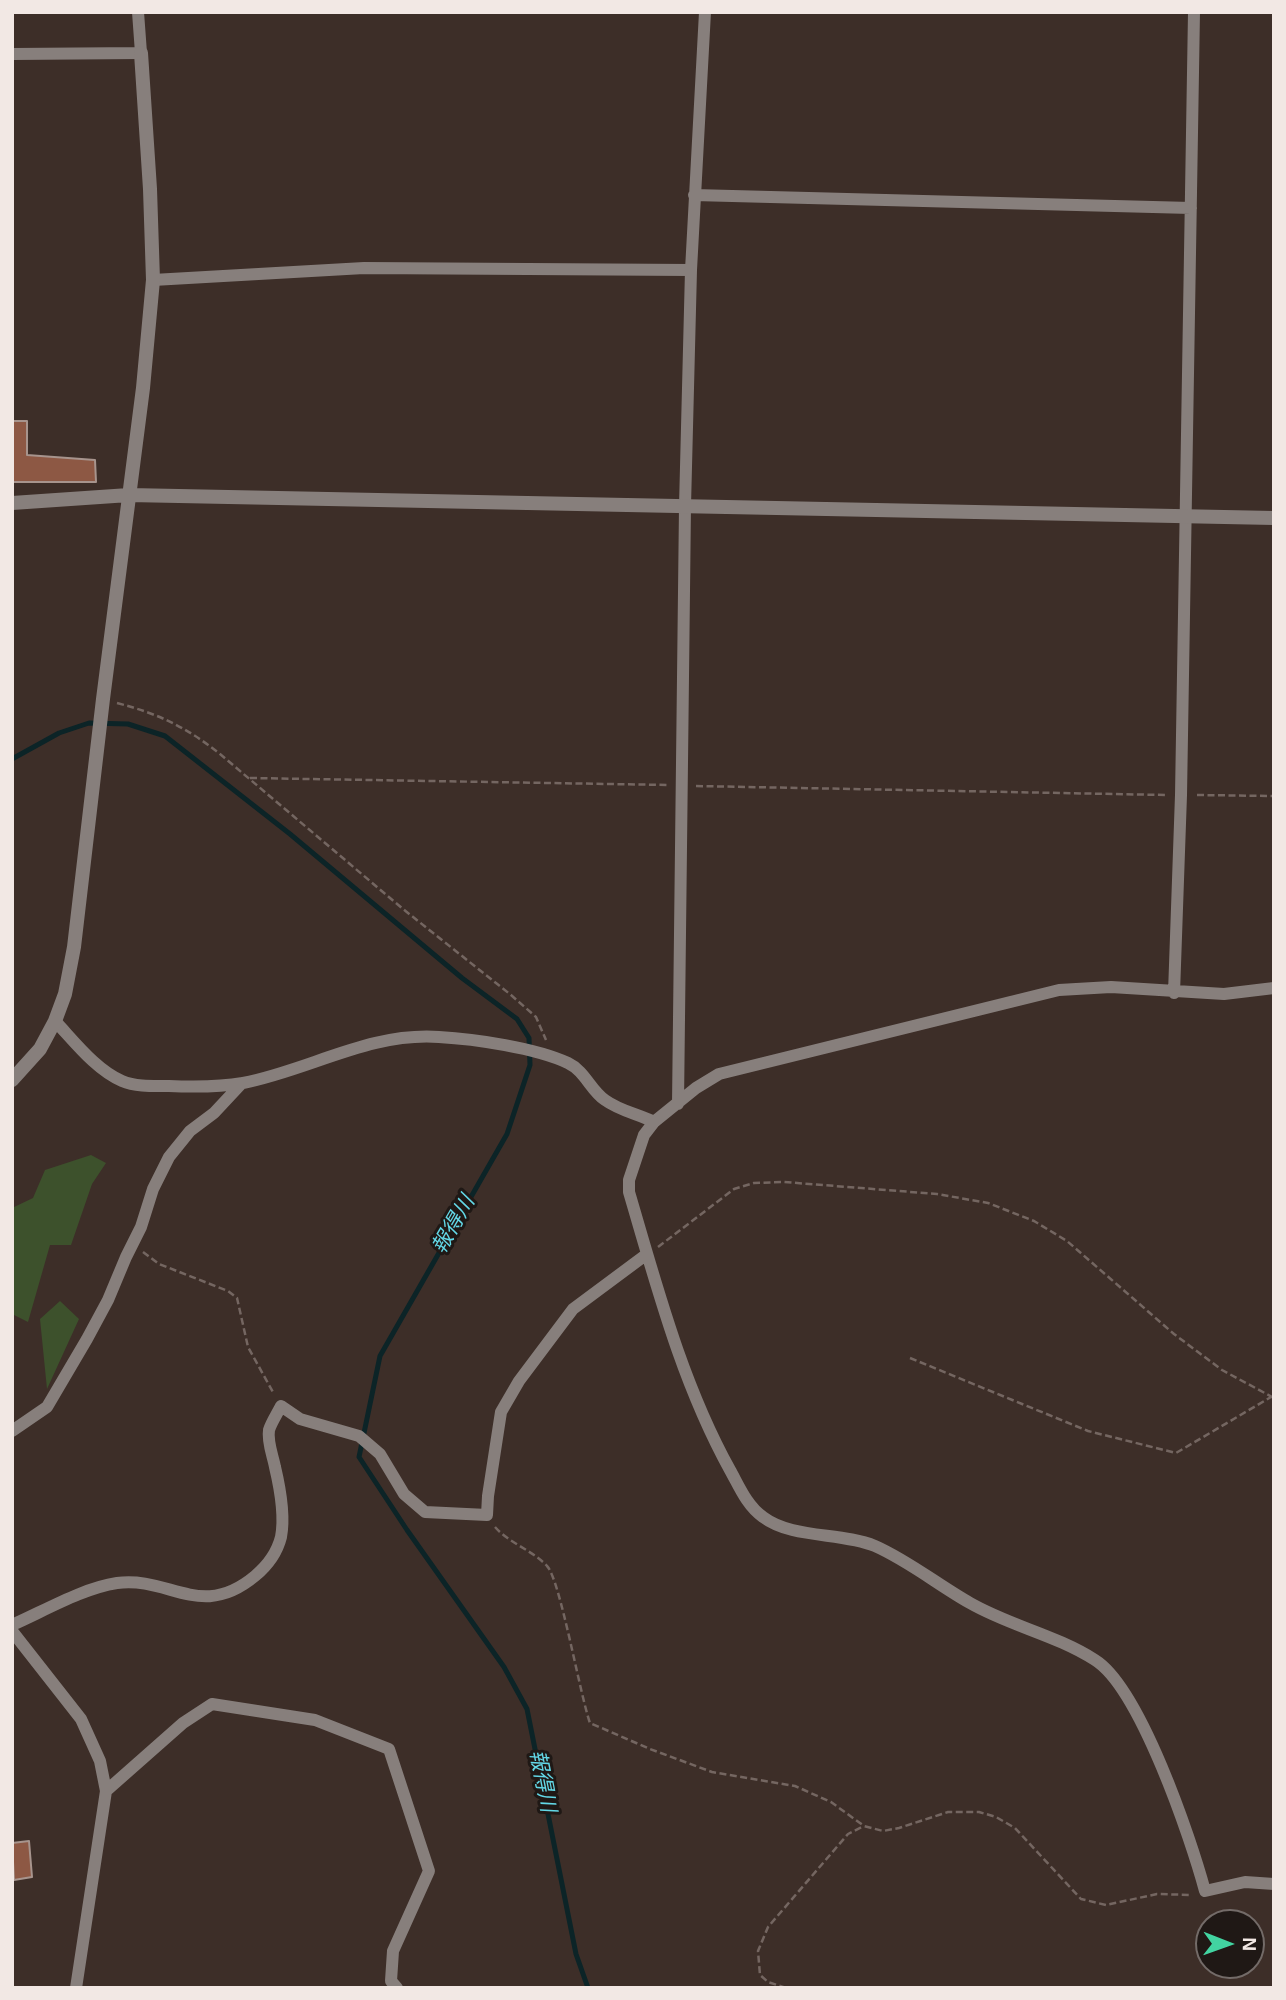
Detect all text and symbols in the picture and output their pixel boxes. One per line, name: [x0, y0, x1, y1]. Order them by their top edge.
water label: 報得川: [427, 1191, 481, 1259]
water label: 報得川: [524, 1748, 560, 1814]
north arrow: [1195, 1909, 1265, 1979]
text: N: [1239, 1937, 1260, 1951]

